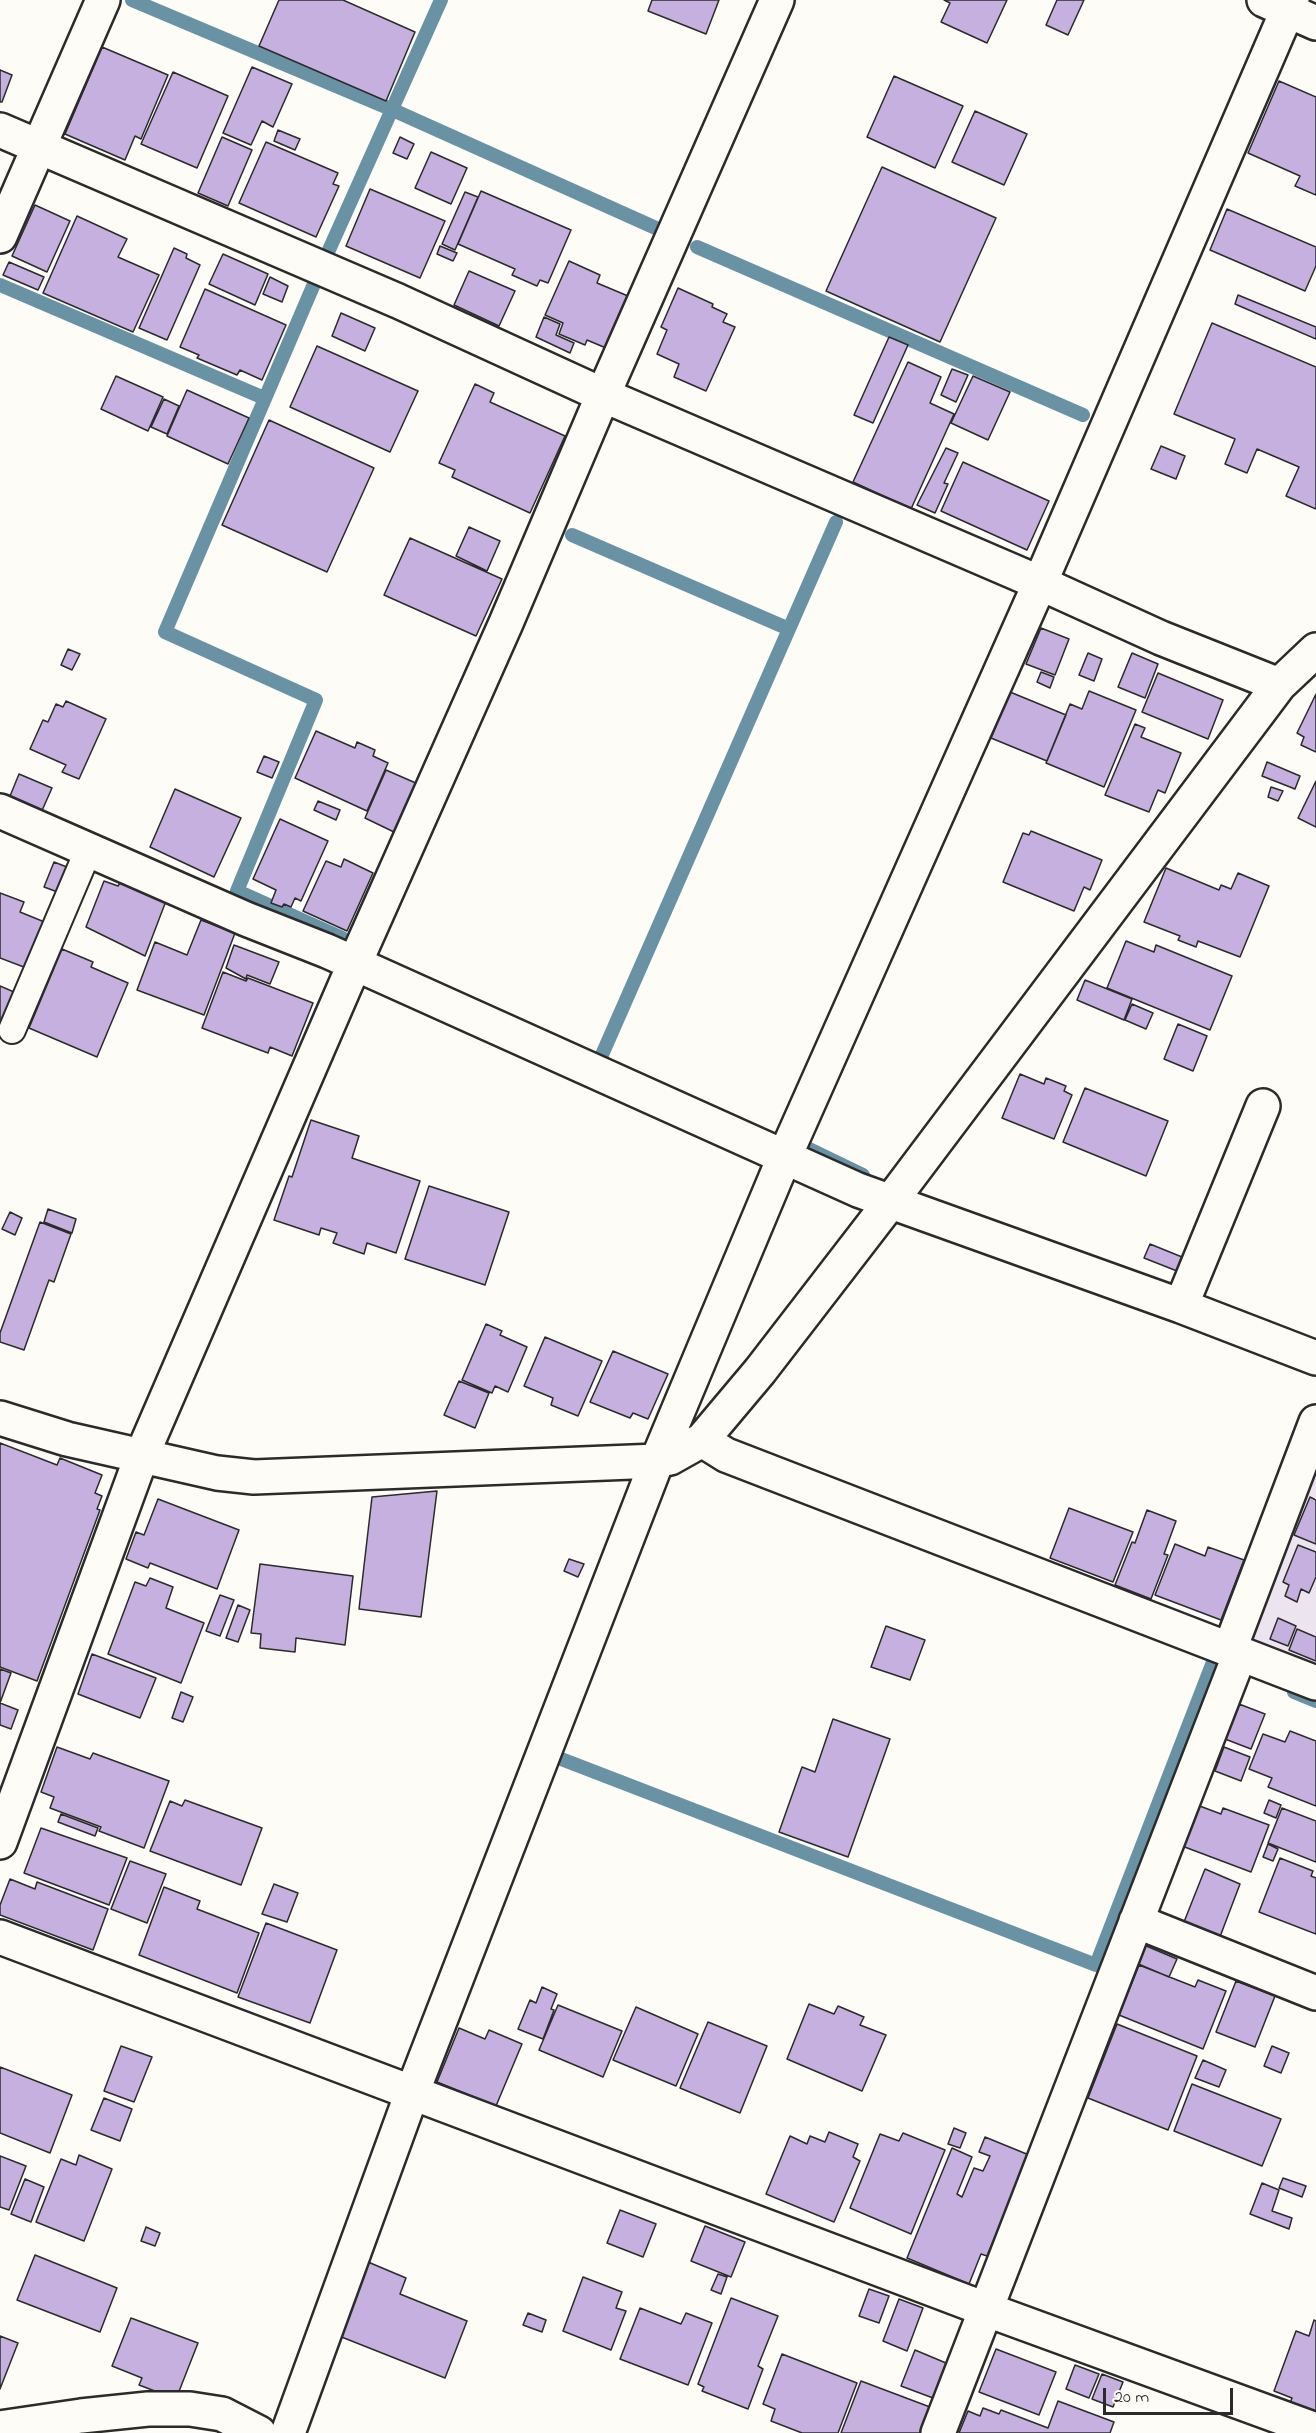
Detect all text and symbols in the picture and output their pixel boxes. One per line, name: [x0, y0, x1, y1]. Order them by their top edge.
scale bar: [1106, 2376, 1236, 2414]
text: 20 m: [1114, 2385, 1149, 2411]

